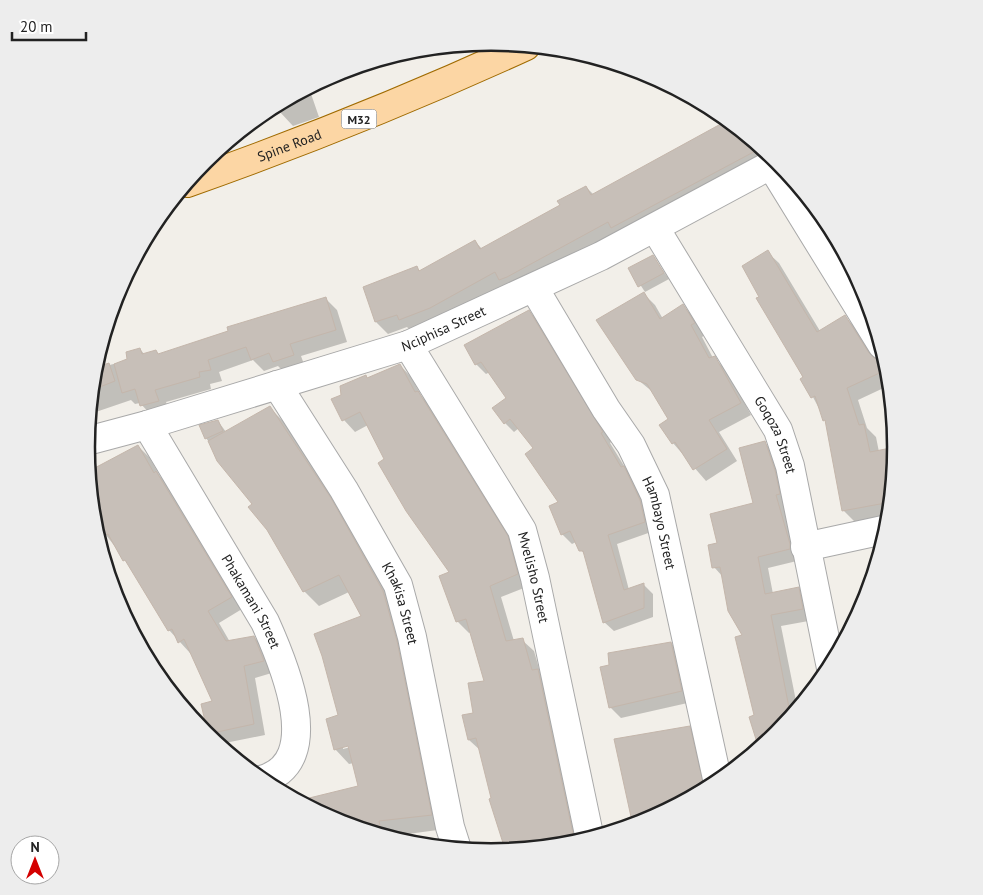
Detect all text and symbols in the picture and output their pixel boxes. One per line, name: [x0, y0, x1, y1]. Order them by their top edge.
scale bar: [12, 10, 86, 42]
text: 20 m: [20, 17, 53, 36]
road number: M32: [342, 110, 376, 128]
street label: Spine Road: [255, 125, 324, 166]
street label: Nciphisa Street: [399, 301, 489, 356]
street label: Goqoza Street: [750, 393, 800, 475]
street label: Hambayo Street: [638, 473, 680, 571]
street label: Mvelisho Street: [514, 530, 553, 625]
street label: Phakamani Street: [218, 551, 284, 651]
street label: Khakisa Street: [378, 559, 422, 646]
north arrow: [10, 835, 60, 885]
text: N: [30, 838, 40, 856]

